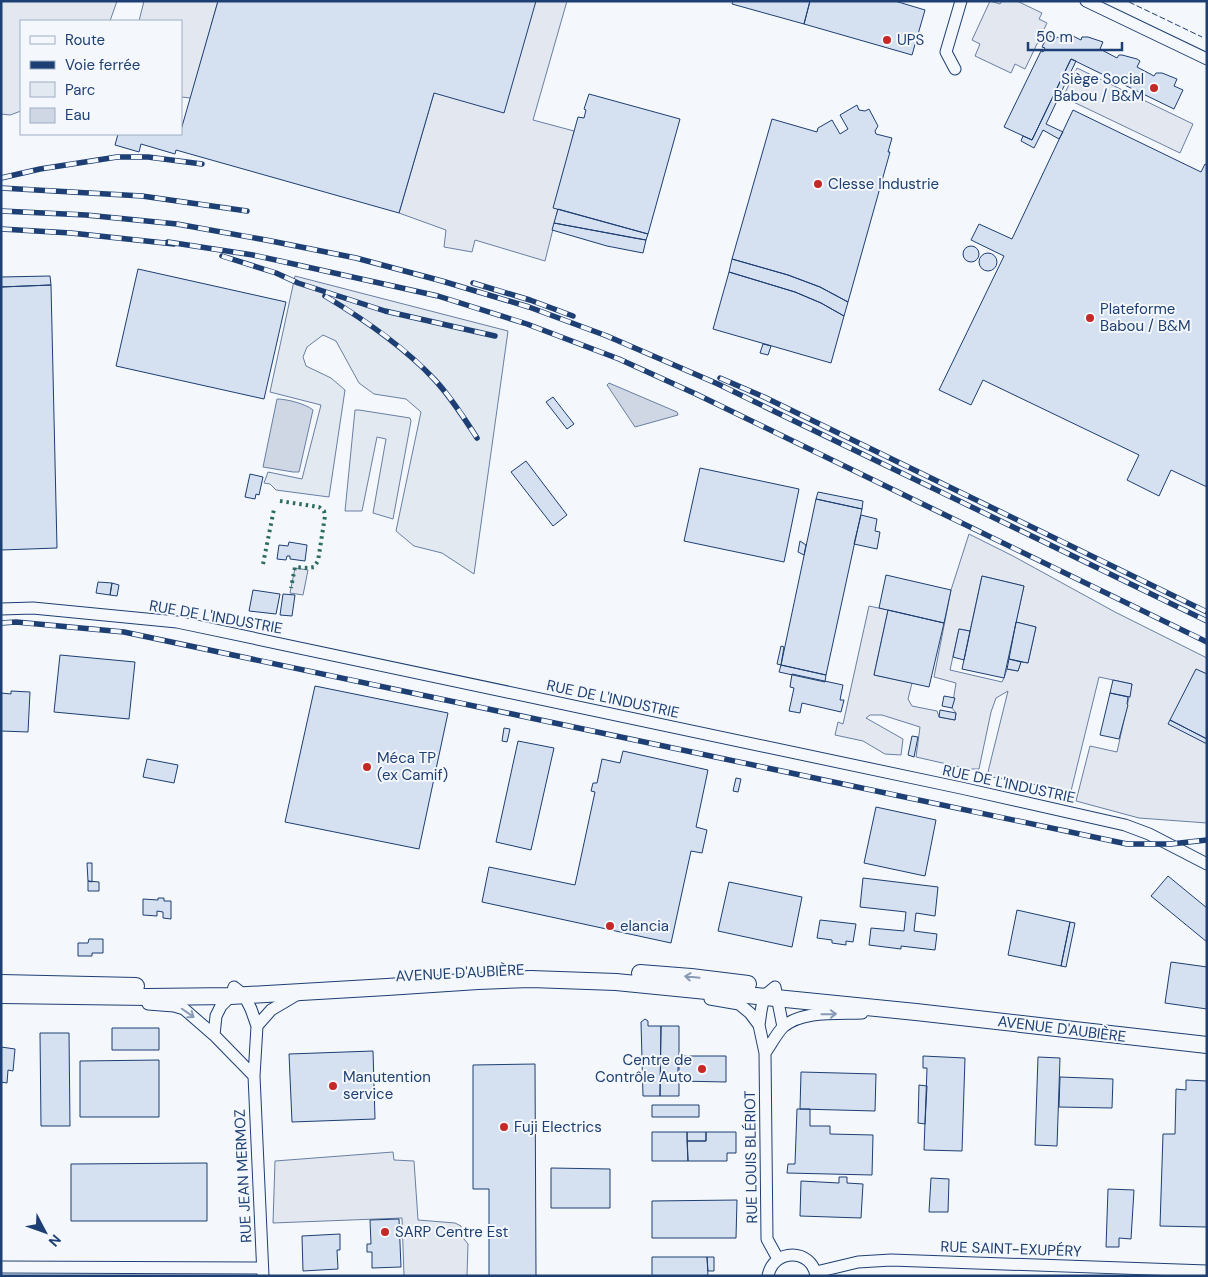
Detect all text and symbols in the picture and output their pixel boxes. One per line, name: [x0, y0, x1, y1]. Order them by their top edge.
legend: [20, 20, 182, 135]
scale bar: [1028, 20, 1122, 52]
text: 50 m: [1036, 27, 1073, 47]
text: Route: [65, 30, 105, 50]
place label: UPS: [897, 30, 925, 50]
marker: UPS: [881, 34, 893, 46]
text: Voie ferrée: [65, 55, 140, 75]
place label: Siège Social Babou / B&M: [1053, 69, 1144, 106]
text: Parc: [65, 80, 95, 100]
marker: Siège Social Babou / B&M: [1148, 82, 1160, 94]
text: Eau: [65, 105, 90, 125]
place label: Clesse Industrie: [828, 174, 939, 194]
marker: Clesse Industrie: [812, 178, 824, 190]
place label: Plateforme Babou / B&M: [1100, 299, 1191, 336]
marker: Plateforme Babou / B&M: [1084, 312, 1096, 324]
street label: RUE DE L'INDUSTRIE: [148, 595, 284, 639]
street label: RUE DE L'INDUSTRIE: [545, 675, 681, 723]
place label: Méca TP (ex Camif): [377, 748, 448, 785]
street label: RUE DE L'INDUSTRIE: [941, 760, 1077, 808]
marker: Méca TP (ex Camif): [361, 761, 373, 773]
place label: elancia: [620, 916, 669, 936]
marker: elancia: [604, 920, 616, 932]
street label: AVENUE D'AUBIÈRE: [395, 960, 525, 986]
one-way arrow: [684, 973, 700, 982]
one-way arrow: [181, 1008, 195, 1018]
one-way arrow: [820, 1009, 837, 1019]
street label: AVENUE D'AUBIÈRE: [997, 1011, 1127, 1047]
place label: Centre de Contrôle Auto: [595, 1050, 692, 1087]
marker: Centre de Contrôle Auto: [696, 1063, 708, 1075]
place label: Manutention service: [343, 1067, 431, 1104]
marker: Manutention service: [327, 1080, 339, 1092]
street label: RUE LOUIS BLÉRIOT: [740, 1090, 762, 1224]
street label: RUE JEAN MERMOZ: [230, 1109, 256, 1243]
place label: Fuji Electrics: [514, 1117, 602, 1137]
marker: Fuji Electrics: [498, 1121, 510, 1133]
north arrow: [20, 1207, 70, 1257]
place label: SARP Centre Est: [395, 1222, 508, 1242]
marker: SARP Centre Est: [379, 1226, 391, 1238]
text: N: [45, 1231, 65, 1250]
street label: RUE SAINT-EXUPÉRY: [940, 1237, 1082, 1261]

